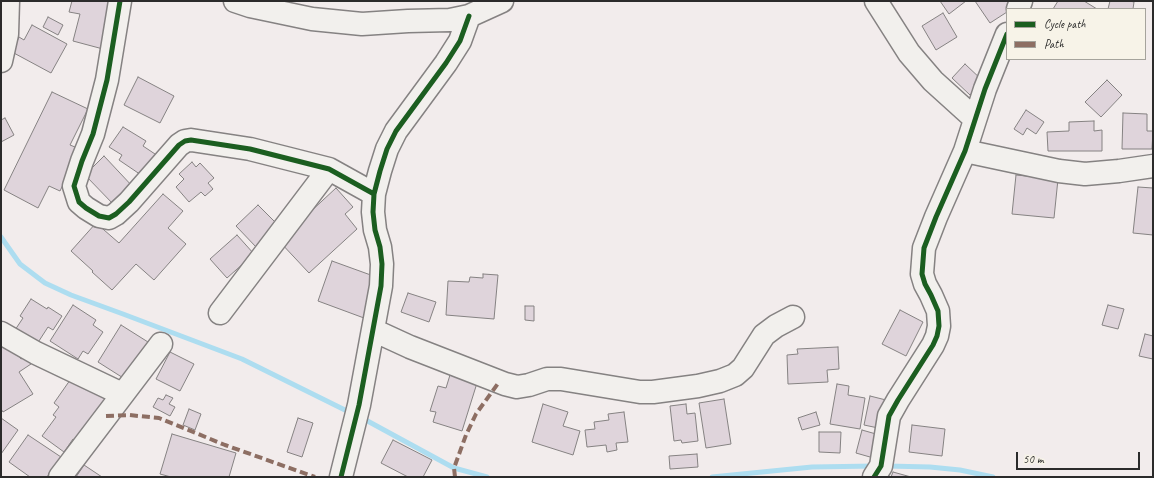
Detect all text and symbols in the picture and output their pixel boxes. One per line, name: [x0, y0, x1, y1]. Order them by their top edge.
legend: [1006, 8, 1146, 60]
text: Cycle path: [1044, 16, 1086, 32]
text: Path: [1044, 36, 1064, 52]
scale bar: [1018, 444, 1142, 470]
text: 50 m: [1023, 451, 1043, 467]

